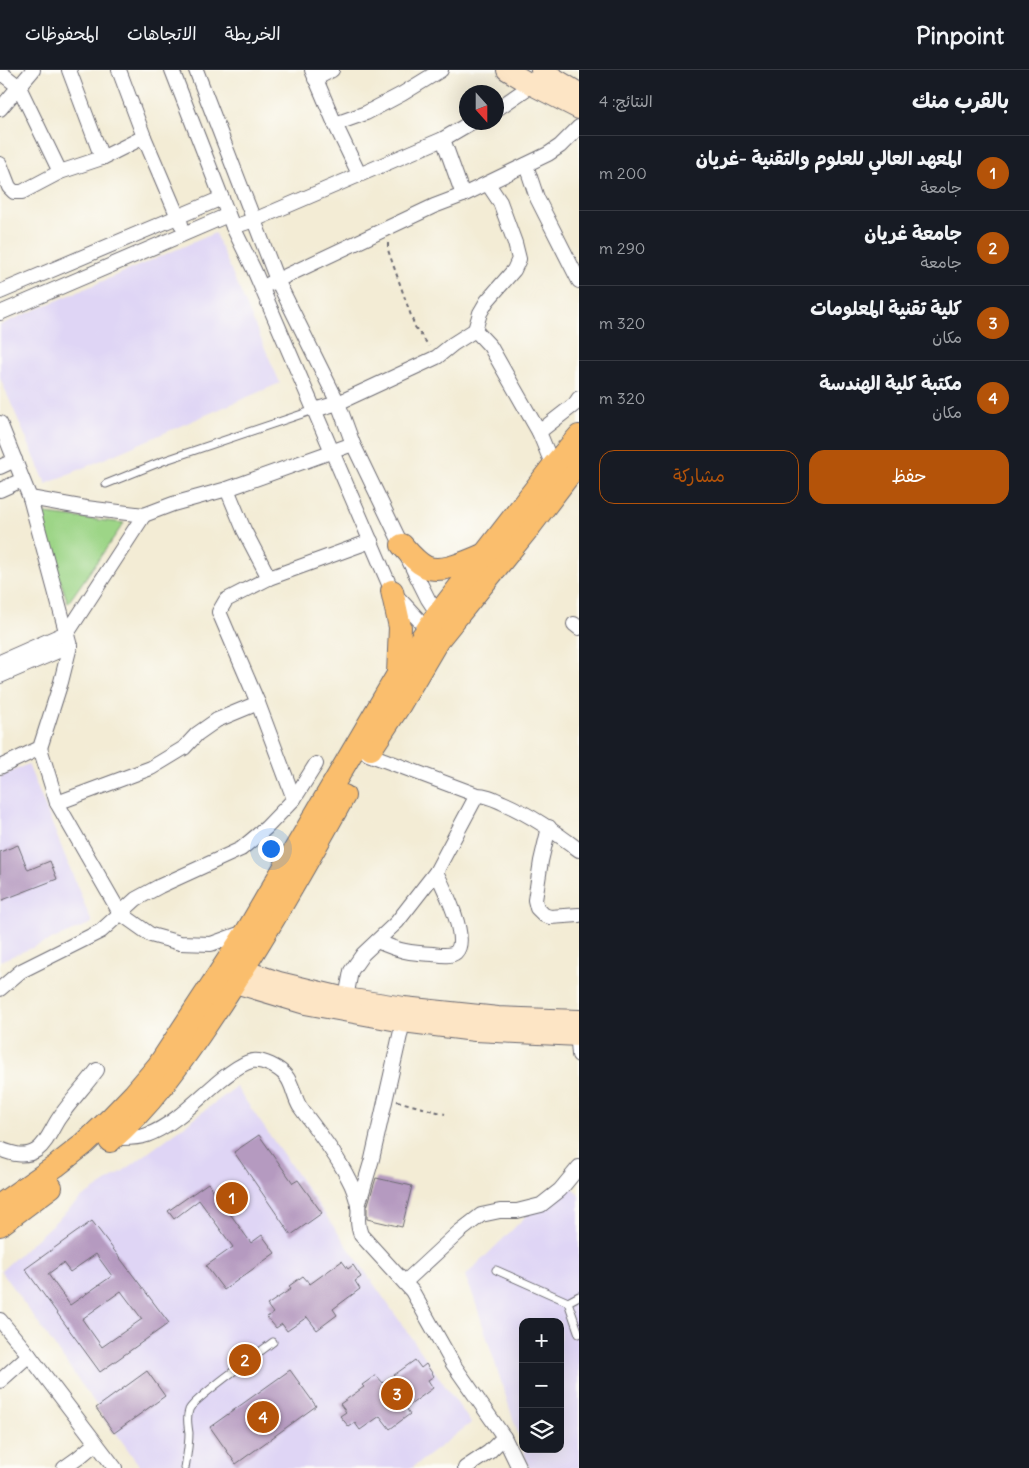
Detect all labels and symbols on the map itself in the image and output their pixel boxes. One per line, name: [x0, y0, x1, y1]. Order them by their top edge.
north arrow: [459, 85, 504, 130]
your location: [258, 836, 284, 862]
pin: 1: [216, 1179, 248, 1217]
pin: 2: [229, 1341, 261, 1379]
pin: 3: [381, 1375, 413, 1413]
pin: 4: [247, 1398, 279, 1436]

